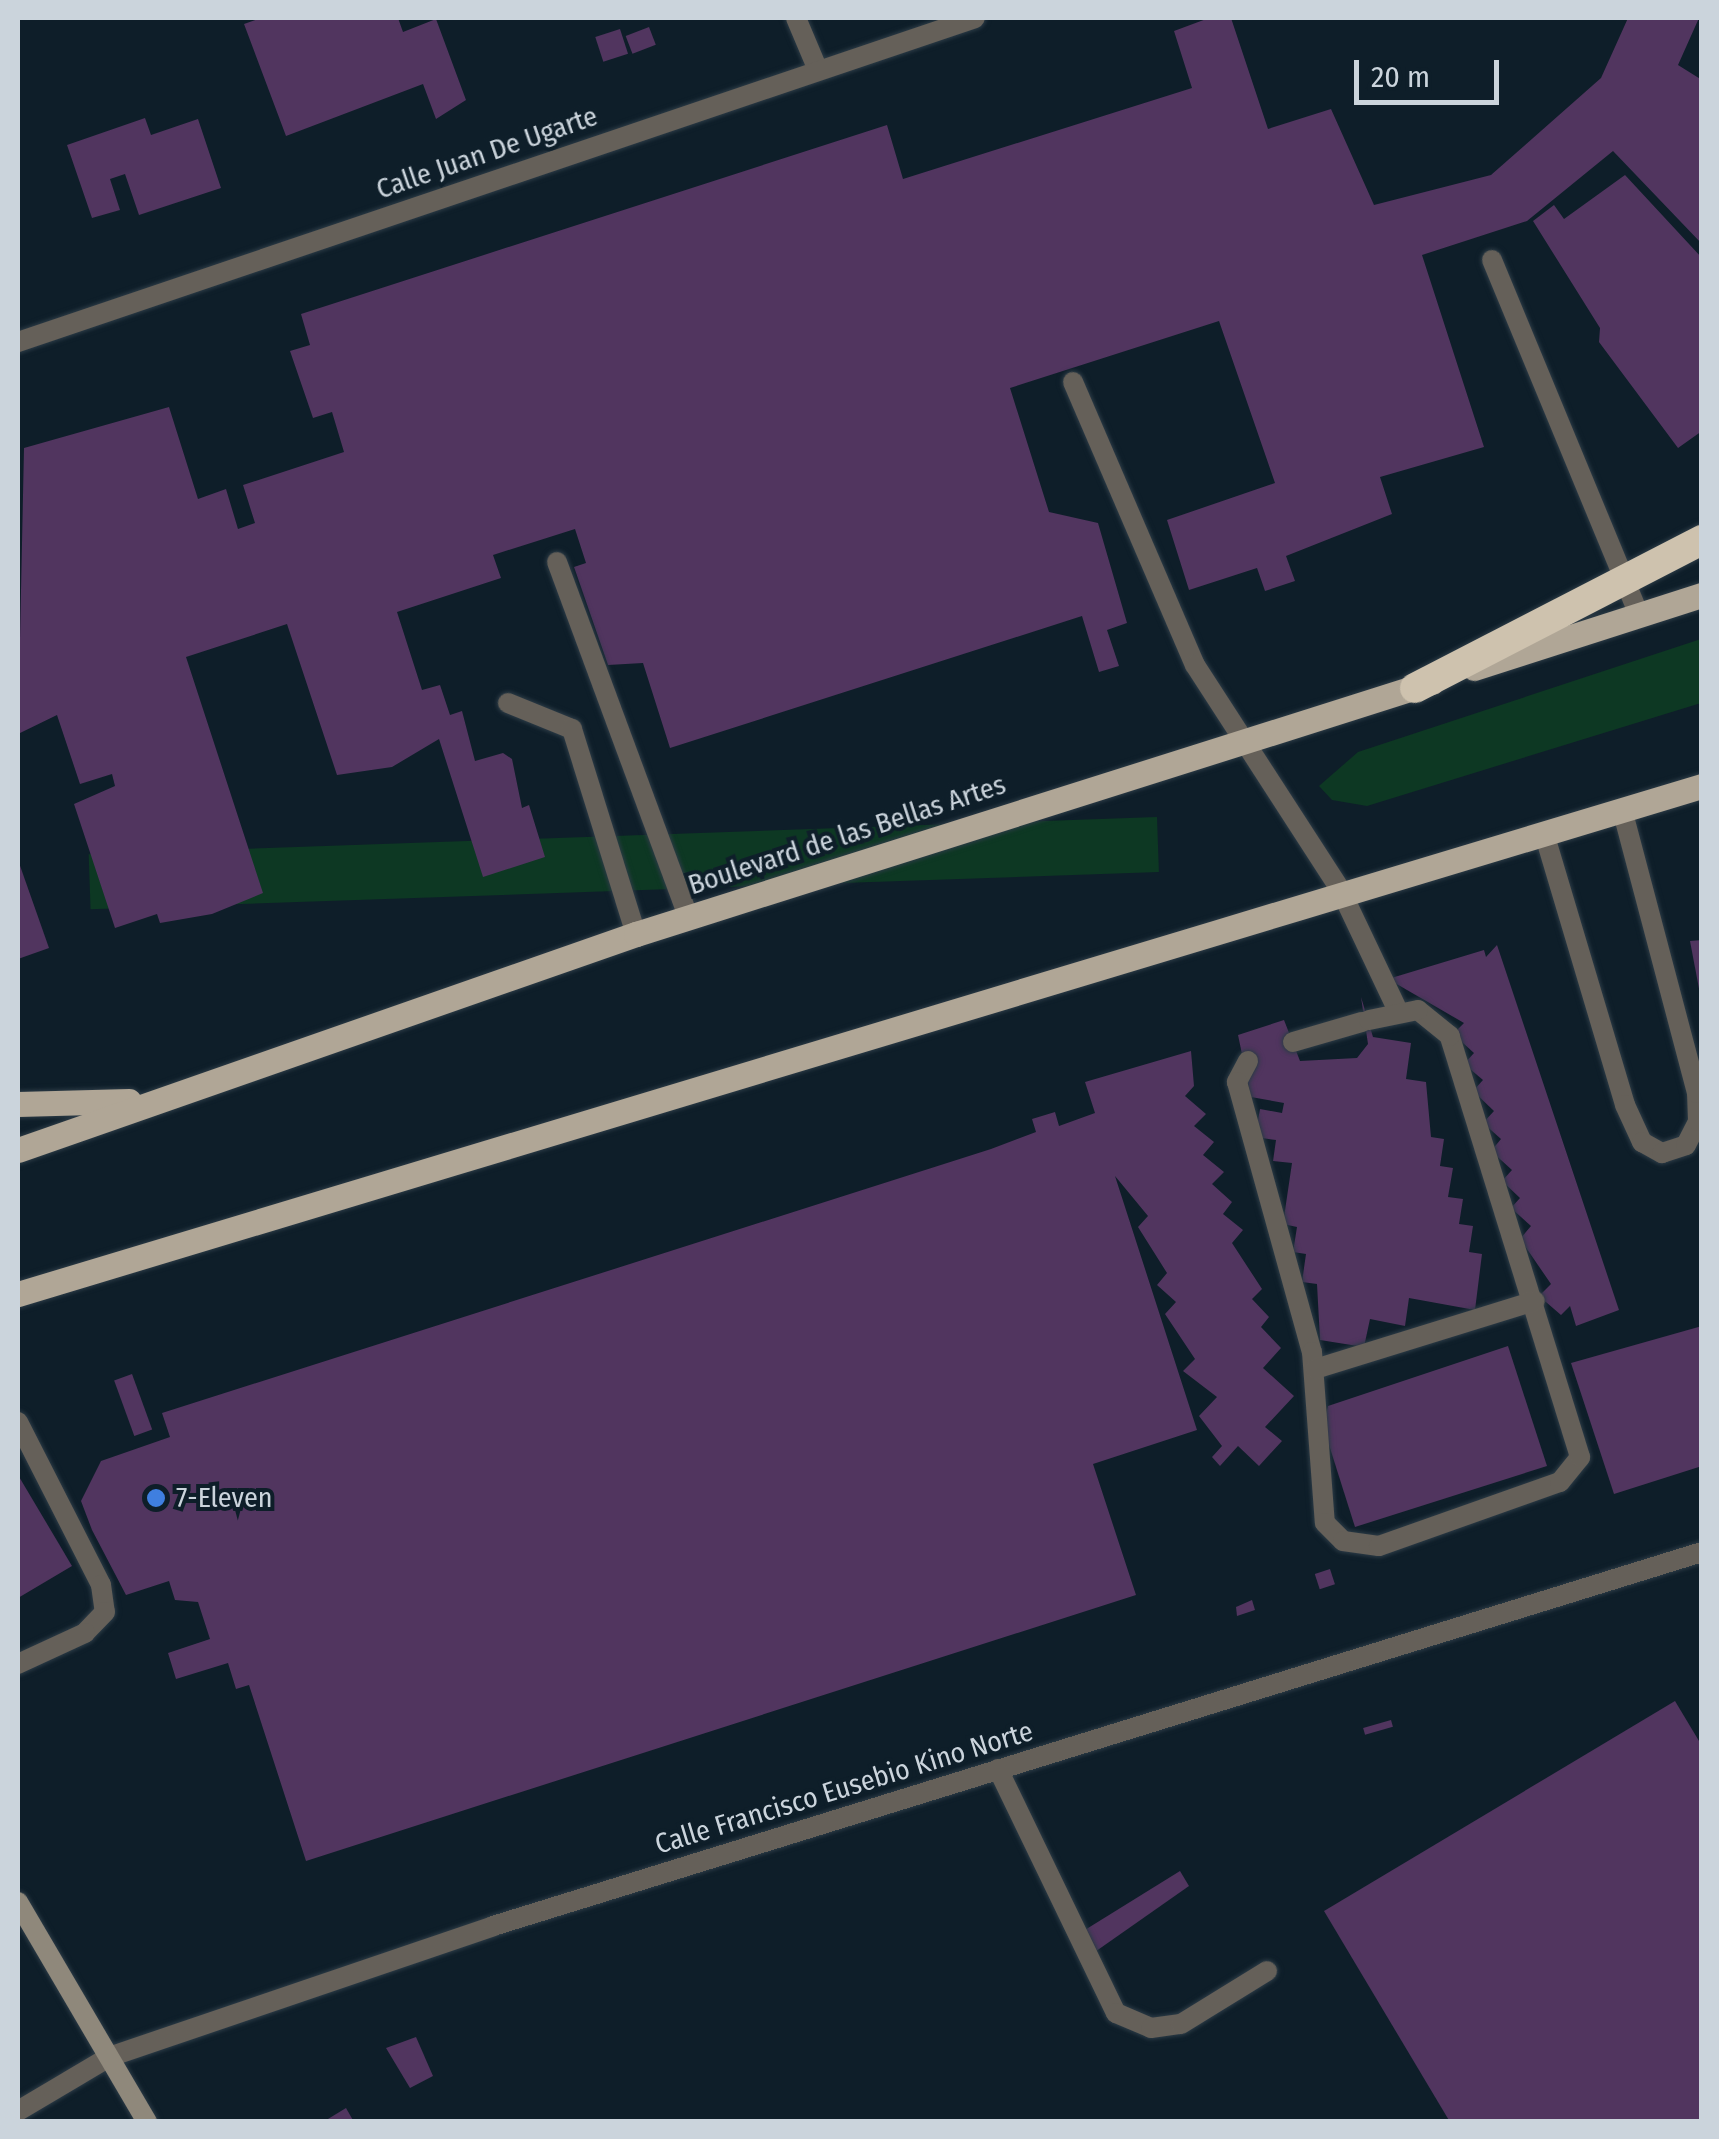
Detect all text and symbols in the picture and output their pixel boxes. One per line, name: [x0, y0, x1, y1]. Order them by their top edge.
scale bar: [1359, 40, 1504, 102]
text: 20 m: [1371, 59, 1430, 95]
street label: Calle Juan De Ugarte: [372, 99, 602, 207]
street label: Boulevard de las Bellas Artes: [684, 768, 1010, 902]
place label: 7-Eleven: [176, 1481, 273, 1515]
marker: 7-Eleven: [145, 1487, 167, 1509]
street label: Calle Francisco Eusebio Kino Norte: [651, 1714, 1037, 1862]

